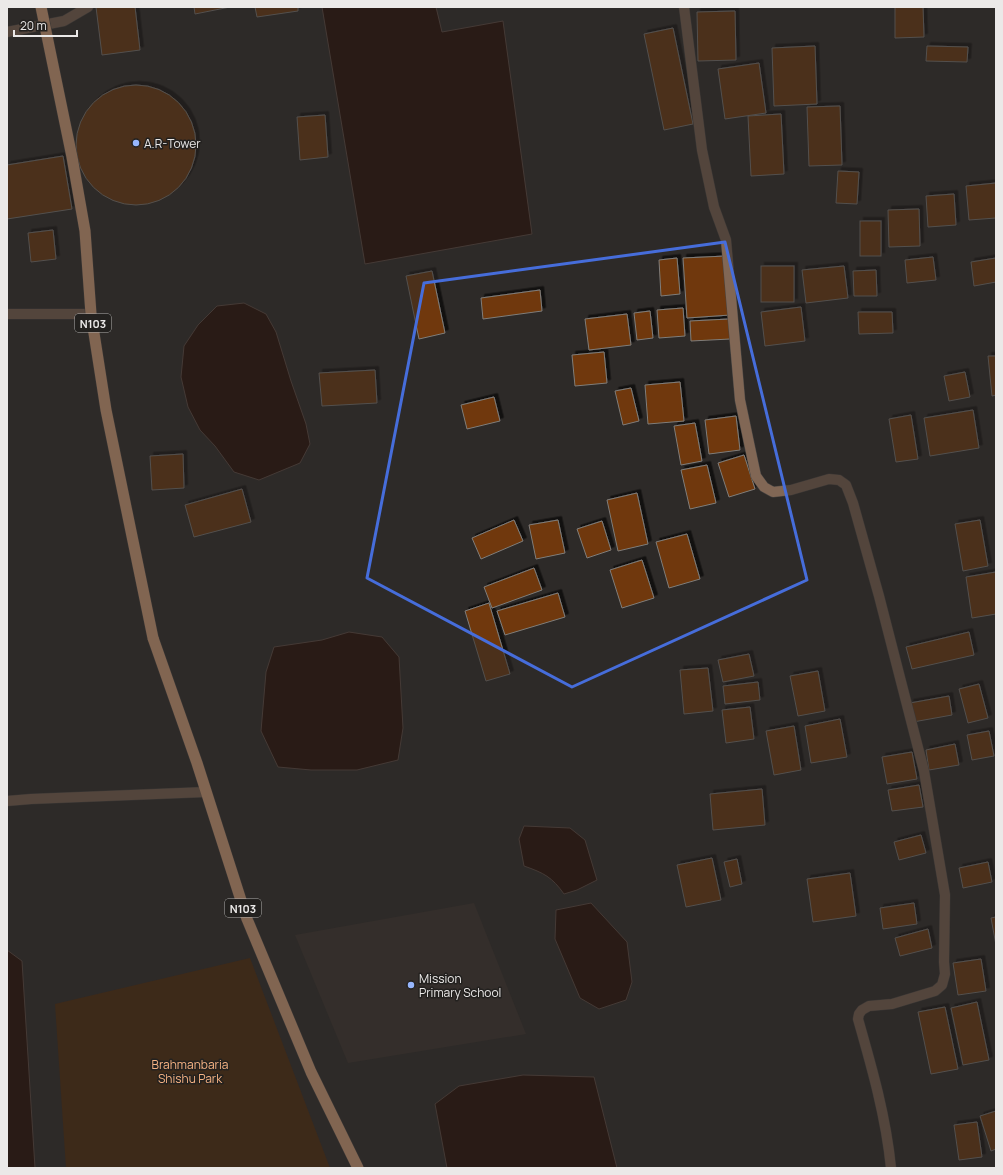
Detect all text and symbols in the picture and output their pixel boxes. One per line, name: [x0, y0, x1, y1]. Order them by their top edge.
scale bar: [14, 12, 77, 38]
text: 20 m: [20, 17, 47, 34]
place label: A.R-Tower: [144, 135, 201, 152]
marker: A.R-Tower: [131, 138, 141, 148]
road number: N103: [75, 314, 111, 332]
road number: N103: [225, 899, 261, 917]
place label: Mission Primary School: [419, 970, 501, 1001]
marker: Mission Primary School: [406, 980, 416, 990]
park label: Brahmanbaria Shishu Park: [152, 1056, 228, 1087]

